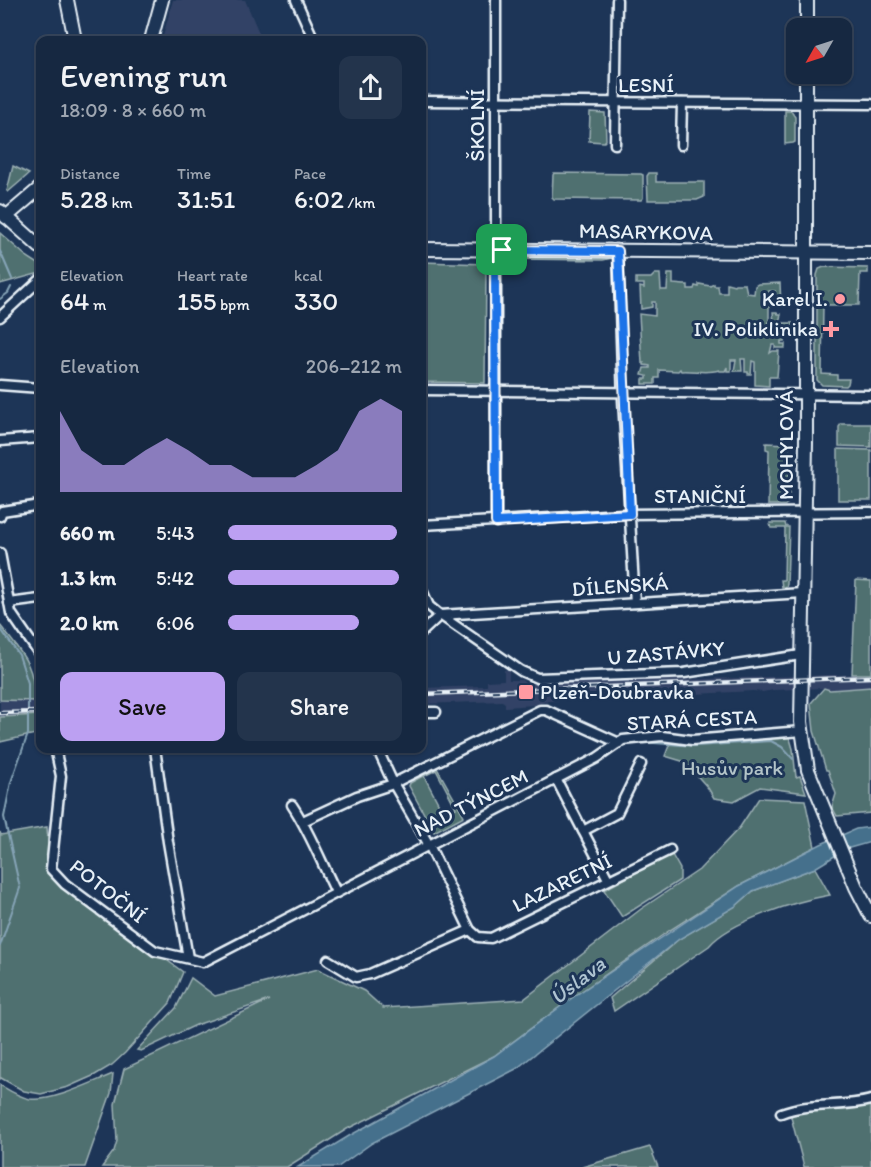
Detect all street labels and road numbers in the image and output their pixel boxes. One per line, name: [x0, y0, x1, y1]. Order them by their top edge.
street label: LESNÍ: [618, 72, 674, 97]
street label: ŠKOLNÍ: [464, 89, 489, 161]
street label: MASARYKOVA: [579, 218, 714, 245]
street label: MOHYLOVÁ: [773, 390, 798, 500]
street label: STANIČNÍ: [654, 483, 746, 508]
street label: DÍLENSKÁ: [571, 570, 670, 601]
street label: U ZASTÁVKY: [606, 635, 726, 670]
street label: STARÁ CESTA: [626, 704, 758, 735]
street label: NAD TÝNCEM: [409, 763, 532, 842]
street label: LAZARETNÍ: [508, 848, 616, 917]
street label: POTOČNÍ: [65, 853, 151, 928]

